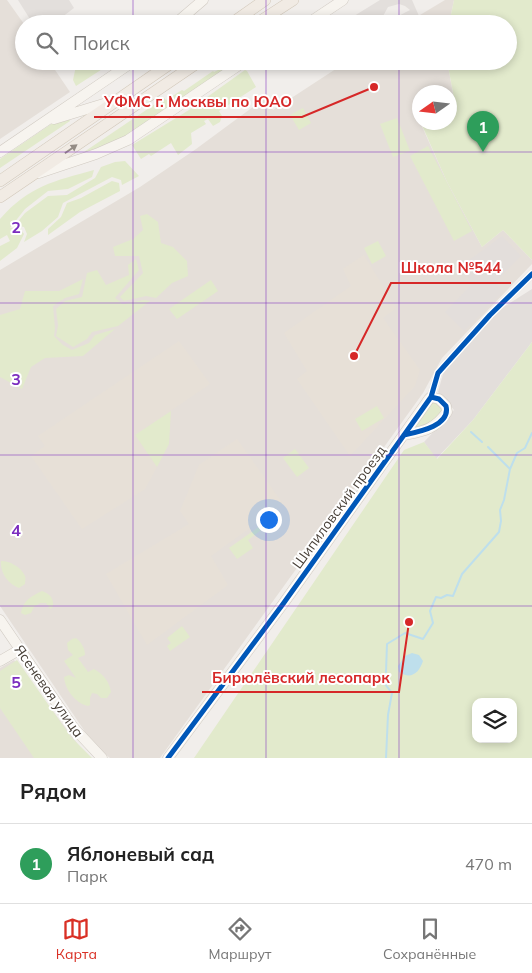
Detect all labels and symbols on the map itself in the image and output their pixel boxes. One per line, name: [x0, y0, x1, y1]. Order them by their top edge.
north arrow: [412, 85, 457, 130]
callout: УФМС г. Москвы по ЮАО: [94, 87, 302, 117]
text: УФМС г. Москвы по ЮАО: [103, 92, 292, 111]
pin: 1: [467, 111, 499, 152]
one-way arrow: [65, 144, 78, 154]
text: 2: [11, 217, 21, 237]
callout: Школа №544: [391, 253, 511, 283]
text: Школа №544: [401, 258, 501, 277]
text: 3: [11, 369, 21, 389]
street label: Шипиловский проезд: [288, 442, 390, 572]
your location: [256, 507, 282, 533]
text: 4: [11, 520, 21, 540]
street label: Ясеневая улица: [10, 641, 88, 741]
callout: Бирюлёвский лесопарк: [202, 662, 399, 692]
text: Бирюлёвский лесопарк: [212, 668, 390, 687]
text: 5: [11, 672, 21, 692]

